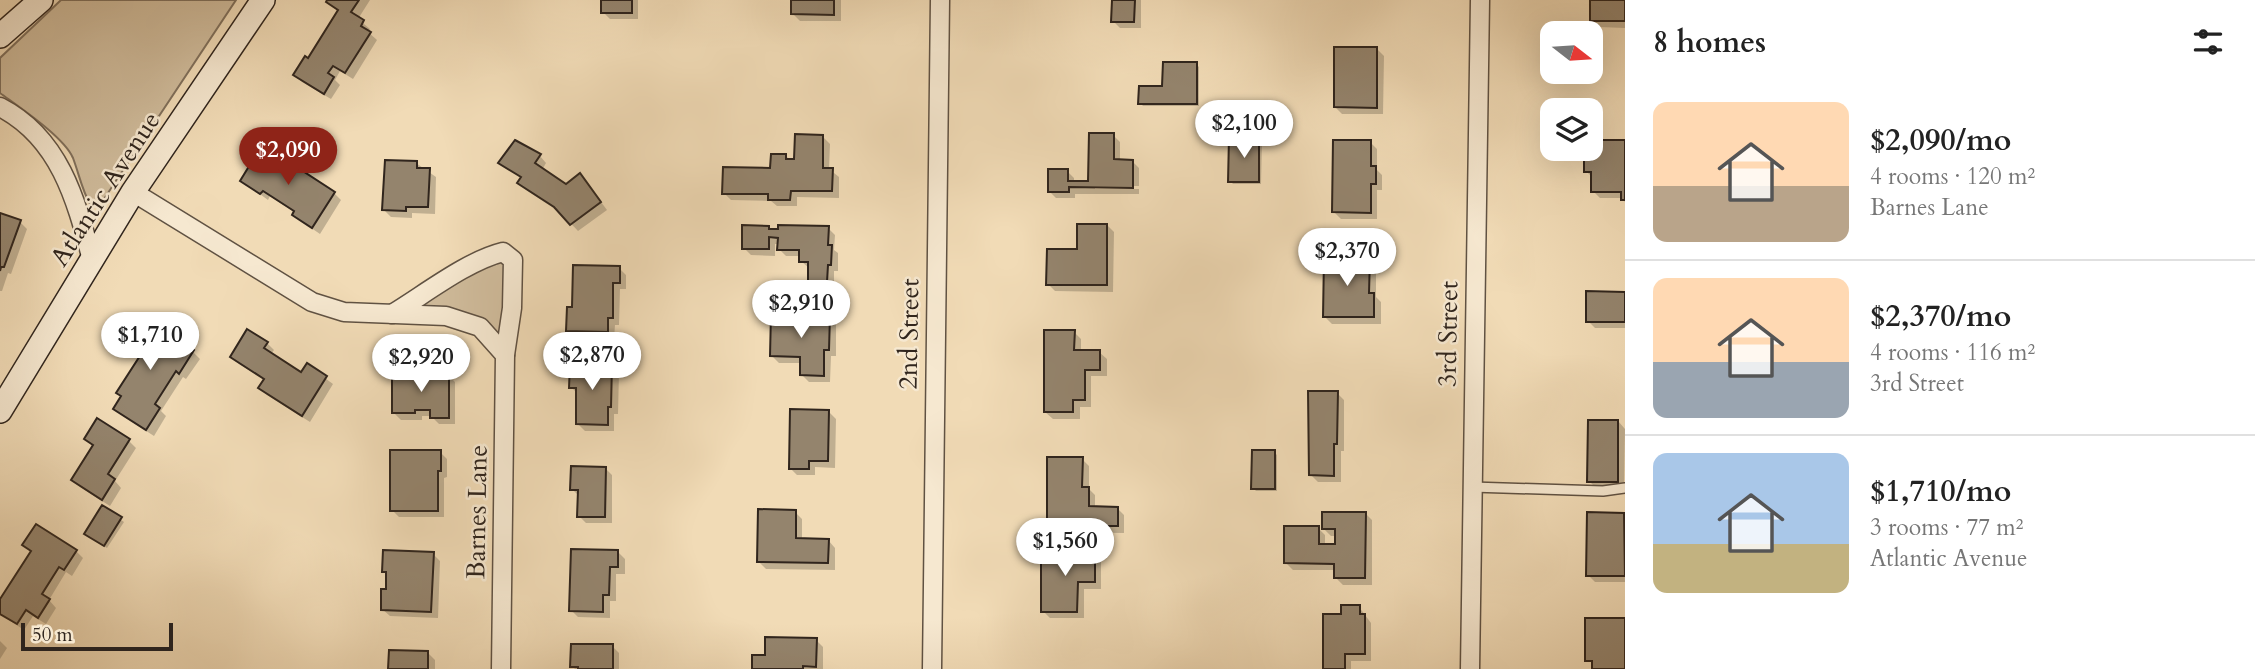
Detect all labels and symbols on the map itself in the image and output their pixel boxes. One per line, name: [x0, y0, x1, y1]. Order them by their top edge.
north arrow: [1540, 21, 1603, 84]
pin: $2,100: [1187, 100, 1301, 160]
street label: Atlantic Avenue: [42, 105, 168, 273]
pin: $2,090: [231, 128, 345, 187]
pin: $2,370: [1290, 229, 1404, 288]
street label: 2nd Street: [891, 278, 927, 390]
pin: $2,910: [744, 280, 858, 340]
street label: 3rd Street: [1430, 281, 1466, 387]
pin: $1,710: [93, 312, 207, 372]
pin: $2,870: [535, 332, 649, 392]
pin: $2,920: [364, 334, 478, 394]
street label: Barnes Lane: [458, 445, 496, 579]
pin: $1,560: [1008, 518, 1122, 578]
scale bar: [21, 620, 173, 652]

